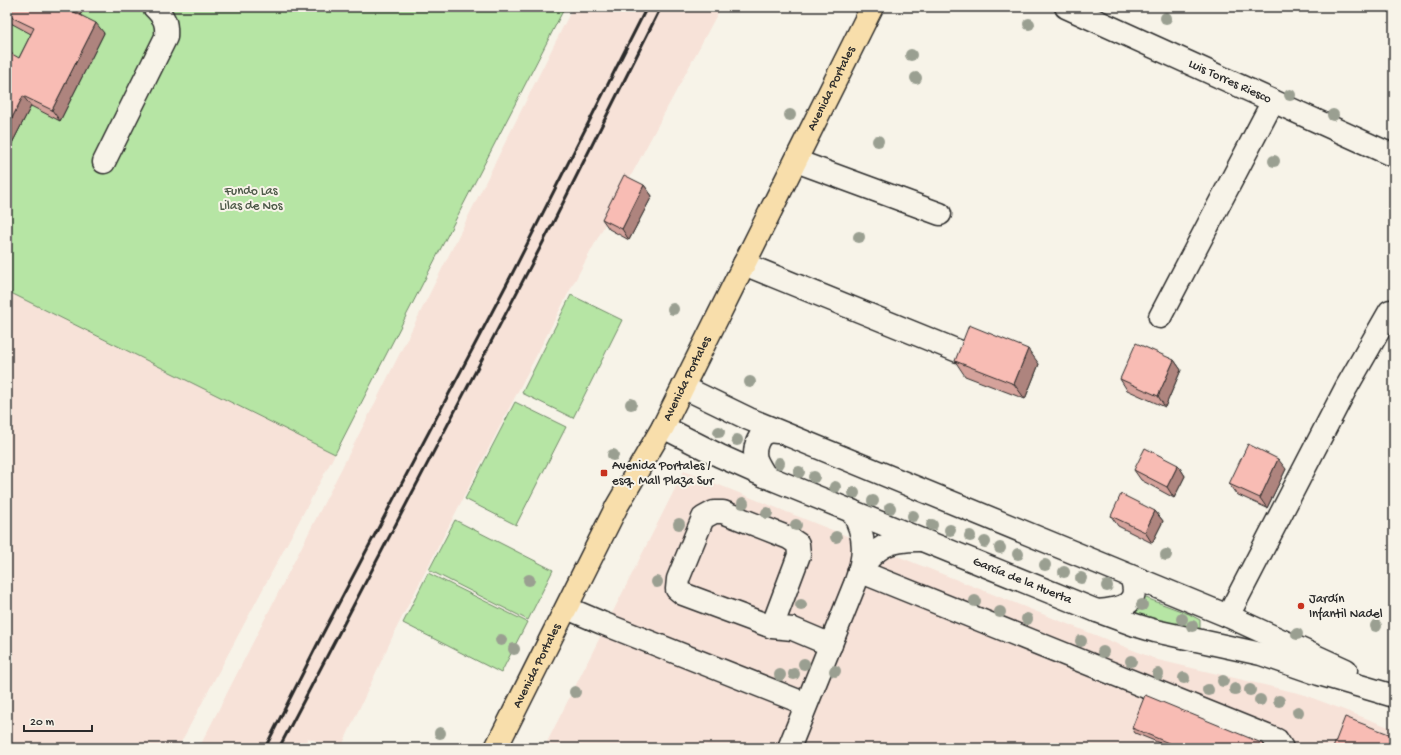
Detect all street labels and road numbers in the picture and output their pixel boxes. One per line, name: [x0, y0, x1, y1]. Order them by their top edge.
street label: Avenida Portales: [804, 43, 859, 133]
street label: Luis Torres Riesco: [1186, 56, 1274, 107]
street label: Avenida Portales: [660, 333, 715, 423]
street label: García de la Huerta: [971, 554, 1075, 608]
street label: Avenida Portales: [510, 620, 565, 710]

